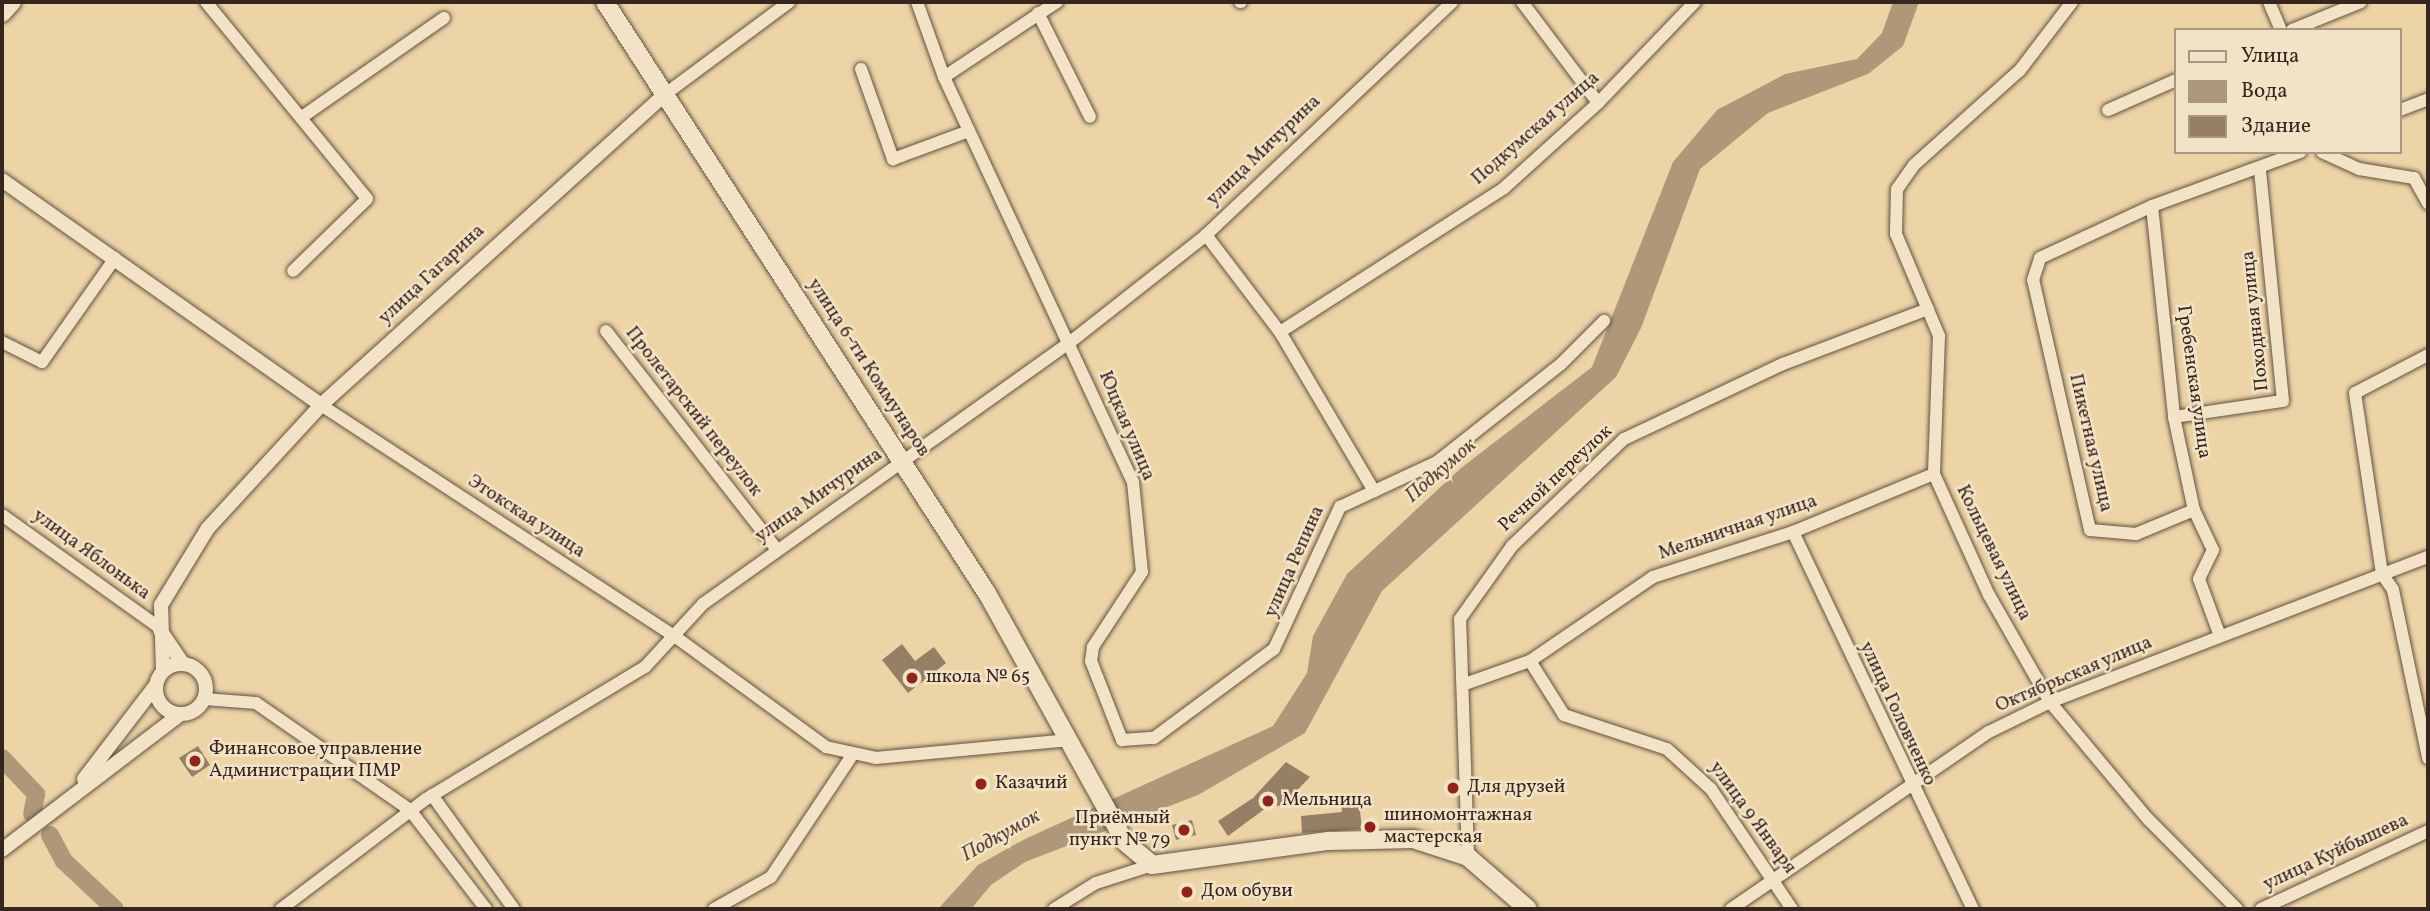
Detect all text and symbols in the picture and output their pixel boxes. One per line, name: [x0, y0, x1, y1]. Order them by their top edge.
legend: [2174, 28, 2402, 154]
text: Улица: [2241, 42, 2299, 71]
street label: Подкумская улица: [1467, 67, 1605, 191]
text: Вода: [2241, 77, 2288, 106]
street label: улица Мичурина: [1202, 91, 1326, 211]
text: Здание: [2241, 112, 2311, 141]
street label: улица Гагарина: [374, 220, 490, 330]
street label: Походная улица: [2237, 249, 2275, 393]
street label: улица 6-ти Коммунаров: [802, 274, 934, 462]
street label: Гребенская улица: [2171, 304, 2215, 460]
street label: Пролетарский переулок: [620, 323, 766, 501]
street label: Юцкая улица: [1093, 368, 1159, 484]
street label: Пикетная улица: [2063, 371, 2117, 515]
street label: Речной переулок: [1494, 421, 1618, 537]
water label: Подкумок: [1400, 433, 1482, 509]
street label: улица Мичурина: [751, 444, 887, 548]
street label: Этокская улица: [463, 470, 589, 564]
street label: Кольцевая улица: [1950, 481, 2036, 625]
street label: Мельничная улица: [1655, 490, 1821, 566]
street label: улица Репина: [1260, 503, 1330, 621]
street label: улица Яблонька: [28, 505, 154, 605]
street label: Октябрьская улица: [1992, 632, 2156, 718]
street label: улица Головченко: [1854, 638, 1940, 790]
place label: школа № 65: [926, 667, 1030, 689]
marker: школа № 65: [904, 670, 920, 686]
place label: Финансовое управление Администрации ПМР: [209, 739, 422, 783]
marker: Финансовое управление Администрации ПМР: [187, 753, 203, 769]
street label: улица 9 Января: [1704, 757, 1800, 879]
place label: Казачий: [995, 773, 1068, 795]
marker: Казачий: [973, 776, 989, 792]
place label: Для друзей: [1467, 777, 1565, 799]
marker: Для друзей: [1445, 780, 1461, 796]
place label: Мельница: [1282, 790, 1372, 812]
marker: Мельница: [1260, 793, 1276, 809]
water label: Подкумок: [957, 804, 1045, 868]
place label: шиномонтажная мастерская: [1384, 805, 1532, 849]
place label: Приёмный пункт № 79: [1069, 808, 1170, 852]
street label: улица Куйбышева: [2260, 809, 2412, 897]
marker: шиномонтажная мастерская: [1362, 819, 1378, 835]
marker: Приёмный пункт № 79: [1176, 822, 1192, 838]
place label: Дом обуви: [1201, 881, 1293, 903]
marker: Дом обуви: [1179, 884, 1195, 900]

